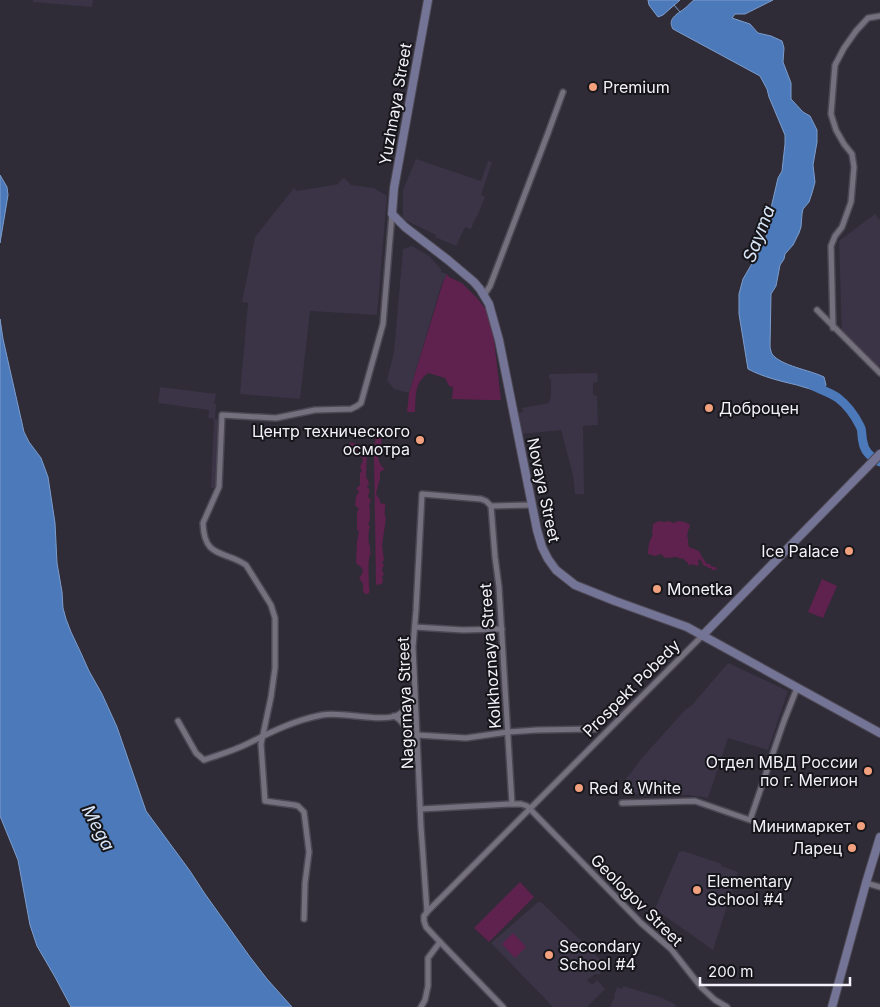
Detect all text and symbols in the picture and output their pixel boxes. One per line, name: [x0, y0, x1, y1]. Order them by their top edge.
street label: Yuzhnaya Street: [374, 41, 416, 167]
place label: Premium: [603, 77, 670, 97]
marker: Premium: [587, 81, 599, 93]
water label: Sayma: [738, 202, 779, 265]
place label: Доброцен: [719, 398, 799, 418]
marker: Доброцен: [703, 402, 715, 414]
place label: Центр технического осмотра: [252, 421, 410, 459]
marker: Центр технического осмотра: [414, 434, 426, 446]
street label: Novaya Street: [523, 436, 565, 544]
place label: Ice Palace: [761, 541, 839, 561]
marker: Ice Palace: [843, 545, 855, 557]
place label: Monetka: [667, 579, 733, 599]
street label: Kolkhoznaya Street: [475, 583, 505, 729]
marker: Monetka: [651, 583, 663, 595]
street label: Prospekt Pobedy: [578, 635, 684, 741]
street label: Nagornaya Street: [393, 636, 417, 770]
place label: Отдел МВД России по г. Мегион: [706, 752, 858, 790]
marker: Отдел МВД России по г. Мегион: [862, 765, 874, 777]
place label: Red & White: [589, 778, 681, 798]
marker: Red & White: [573, 782, 585, 794]
water label: Mega: [78, 801, 119, 854]
place label: Минимаркет: [752, 816, 852, 836]
marker: Минимаркет: [855, 820, 867, 832]
place label: Ларец: [792, 838, 842, 858]
marker: Ларец: [846, 842, 858, 854]
street label: Geologov Street: [587, 850, 687, 950]
place label: Elementary School #4: [707, 871, 792, 909]
marker: Elementary School #4: [691, 884, 703, 896]
place label: Secondary School #4: [559, 936, 641, 974]
marker: Secondary School #4: [543, 949, 555, 961]
scale bar: [700, 954, 850, 986]
text: 200 m: [708, 962, 753, 981]

